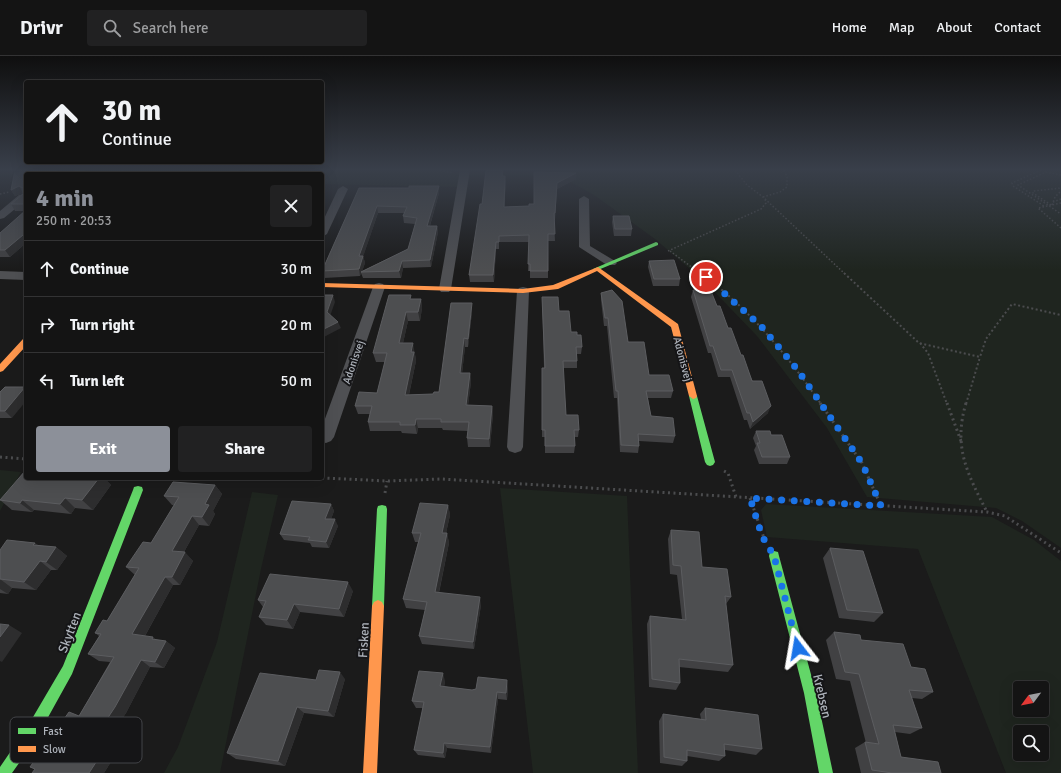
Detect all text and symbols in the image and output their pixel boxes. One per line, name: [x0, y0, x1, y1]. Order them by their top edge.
search box: [87, 10, 367, 46]
text: Drivr: [20, 16, 63, 40]
icon: search: [101, 17, 123, 39]
text: Search here: [133, 19, 208, 37]
text: Home: [832, 19, 867, 36]
text: Map: [889, 19, 914, 36]
text: About: [936, 19, 972, 36]
text: Contact: [994, 19, 1041, 36]
text: 30 m: [102, 94, 161, 128]
icon: ahead: [36, 96, 88, 148]
text: Continue: [102, 128, 172, 150]
text: 4 min: [36, 183, 94, 213]
button: close: [270, 185, 312, 227]
text: 250 m · 20:53: [36, 213, 112, 229]
icon: ahead: [36, 258, 58, 280]
text: Continue: [70, 260, 129, 278]
text: 30 m: [281, 260, 312, 278]
pin: [689, 260, 723, 294]
icon: arrive: [695, 266, 717, 288]
icon: right: [36, 314, 58, 336]
text: Turn right: [70, 316, 135, 334]
text: 20 m: [281, 316, 312, 334]
street label: Adonisvej: [670, 336, 695, 383]
street label: Adonisvej: [340, 339, 367, 386]
icon: left: [36, 370, 58, 392]
text: Turn left: [70, 372, 124, 390]
text: 50 m: [281, 372, 312, 390]
button: Exit: [36, 426, 170, 472]
button: Share: [178, 426, 312, 472]
street label: Skytten: [55, 610, 85, 655]
street label: Fisken: [355, 622, 373, 658]
position arrow: [777, 627, 819, 669]
street label: Krebsen: [809, 673, 835, 720]
north arrow: [1013, 681, 1049, 717]
map controls: [1013, 681, 1049, 761]
legend: [10, 717, 142, 763]
text: Fast: [43, 725, 63, 738]
button: search: [1013, 725, 1049, 761]
text: Slow: [43, 743, 66, 756]

